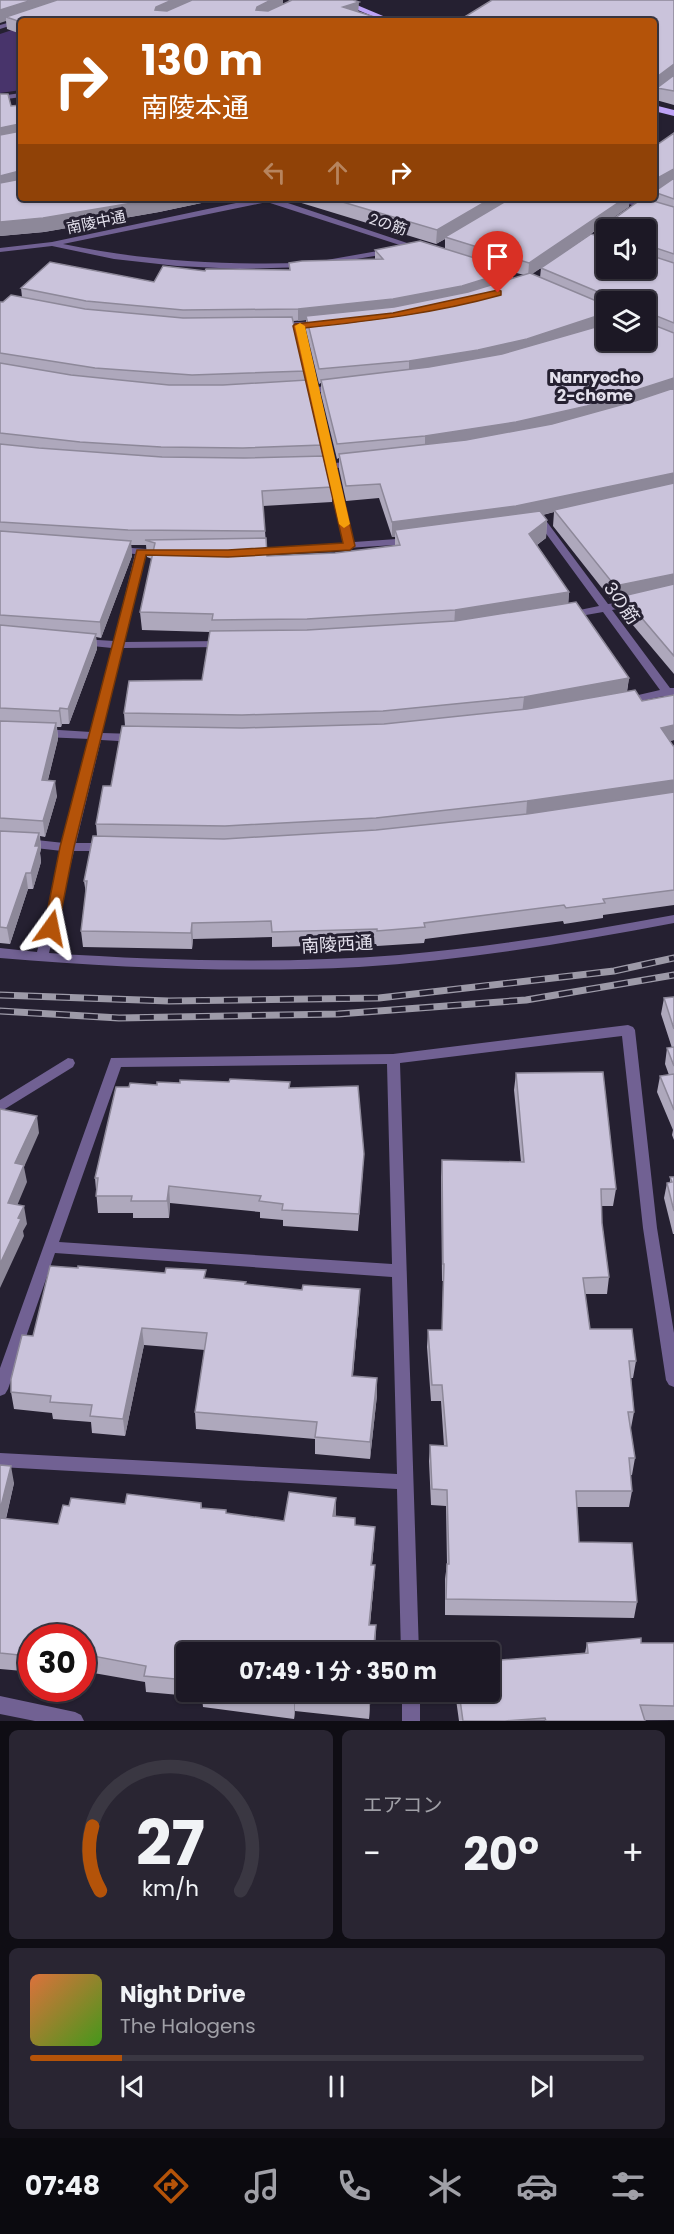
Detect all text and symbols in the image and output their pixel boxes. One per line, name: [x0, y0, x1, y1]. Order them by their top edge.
text: 130 m: [141, 31, 263, 90]
icon: right: [42, 42, 120, 120]
text: 南陵本通: [141, 89, 249, 126]
icon: left: [258, 156, 291, 189]
icon: ahead: [321, 156, 354, 189]
icon: right: [384, 156, 417, 189]
street label: 南陵中通: [64, 205, 128, 239]
street label: 2の筋: [366, 208, 410, 240]
map controls: [596, 219, 656, 351]
button: sound: [596, 219, 656, 279]
pin: [472, 231, 523, 293]
icon: arrive: [481, 240, 514, 273]
button: layers: [596, 291, 656, 351]
district label: Nanryocho 2-chome: [549, 366, 641, 407]
street label: 3の筋: [598, 577, 646, 629]
position arrow: [19, 896, 83, 960]
street label: 南陵西通: [300, 930, 374, 958]
speed limit sign: 30: [18, 1624, 96, 1702]
text: 07:49 · 1 分 · 350 m: [239, 1656, 437, 1687]
text: エアコン: [363, 1791, 443, 1819]
text: 27: [136, 1799, 205, 1887]
text: 20°: [463, 1823, 539, 1886]
text: −: [363, 1830, 381, 1877]
text: +: [621, 1830, 644, 1877]
text: km/h: [142, 1874, 199, 1905]
text: Night Drive: [120, 1979, 246, 2010]
text: The Halogens: [120, 2012, 256, 2040]
icon: previous: [116, 2070, 149, 2103]
icon: pause: [320, 2070, 353, 2103]
icon: next: [525, 2070, 558, 2103]
icon: directions: [150, 2165, 192, 2207]
icon: music: [241, 2165, 283, 2207]
icon: phone: [333, 2165, 375, 2207]
icon: climate: [424, 2165, 466, 2207]
icon: car: [516, 2165, 558, 2207]
icon: filters: [607, 2165, 649, 2207]
text: 07:48: [25, 2167, 100, 2204]

